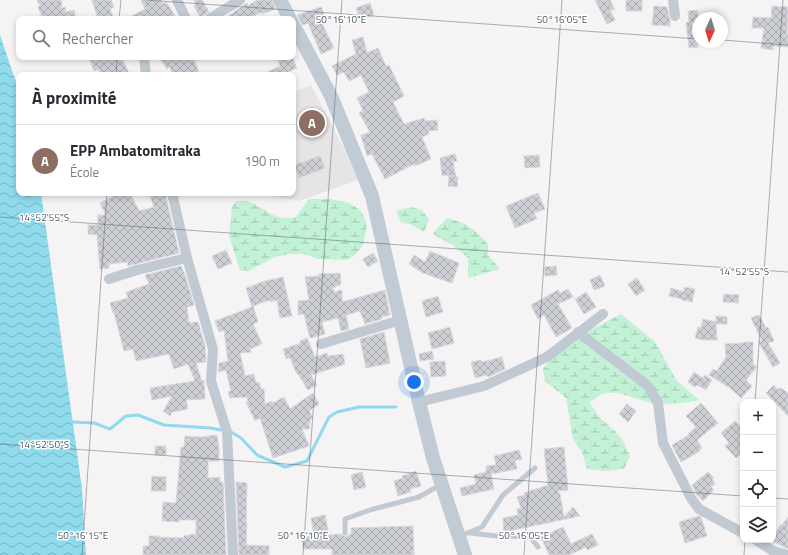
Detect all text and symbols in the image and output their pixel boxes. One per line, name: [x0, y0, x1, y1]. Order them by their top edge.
text: 50°16'10"E: [316, 12, 367, 27]
text: 50°16'05"E: [537, 12, 588, 27]
north arrow: [692, 12, 728, 48]
search box: [16, 16, 296, 60]
icon: search: [30, 27, 52, 49]
text: Rechercher: [62, 27, 133, 50]
text: À proximité: [32, 85, 116, 111]
pin: A: [299, 108, 325, 138]
text: EPP Ambatomitraka: [70, 139, 201, 162]
text: A: [41, 151, 49, 171]
text: 190 m: [244, 151, 280, 171]
text: École: [70, 162, 99, 182]
text: 14°52'55"S: [19, 210, 69, 225]
text: 14°52'55"S: [719, 264, 769, 279]
your location: [404, 372, 424, 392]
map controls: [740, 399, 776, 543]
button: +: [740, 399, 776, 435]
button: −: [740, 435, 776, 471]
text: 14°52'50"S: [19, 437, 69, 452]
button: locate: [740, 471, 776, 507]
button: layers: [740, 507, 776, 543]
text: 50°16'15"E: [58, 528, 109, 543]
text: 50°16'10"E: [278, 528, 329, 543]
text: 50°16'05"E: [499, 528, 550, 543]

